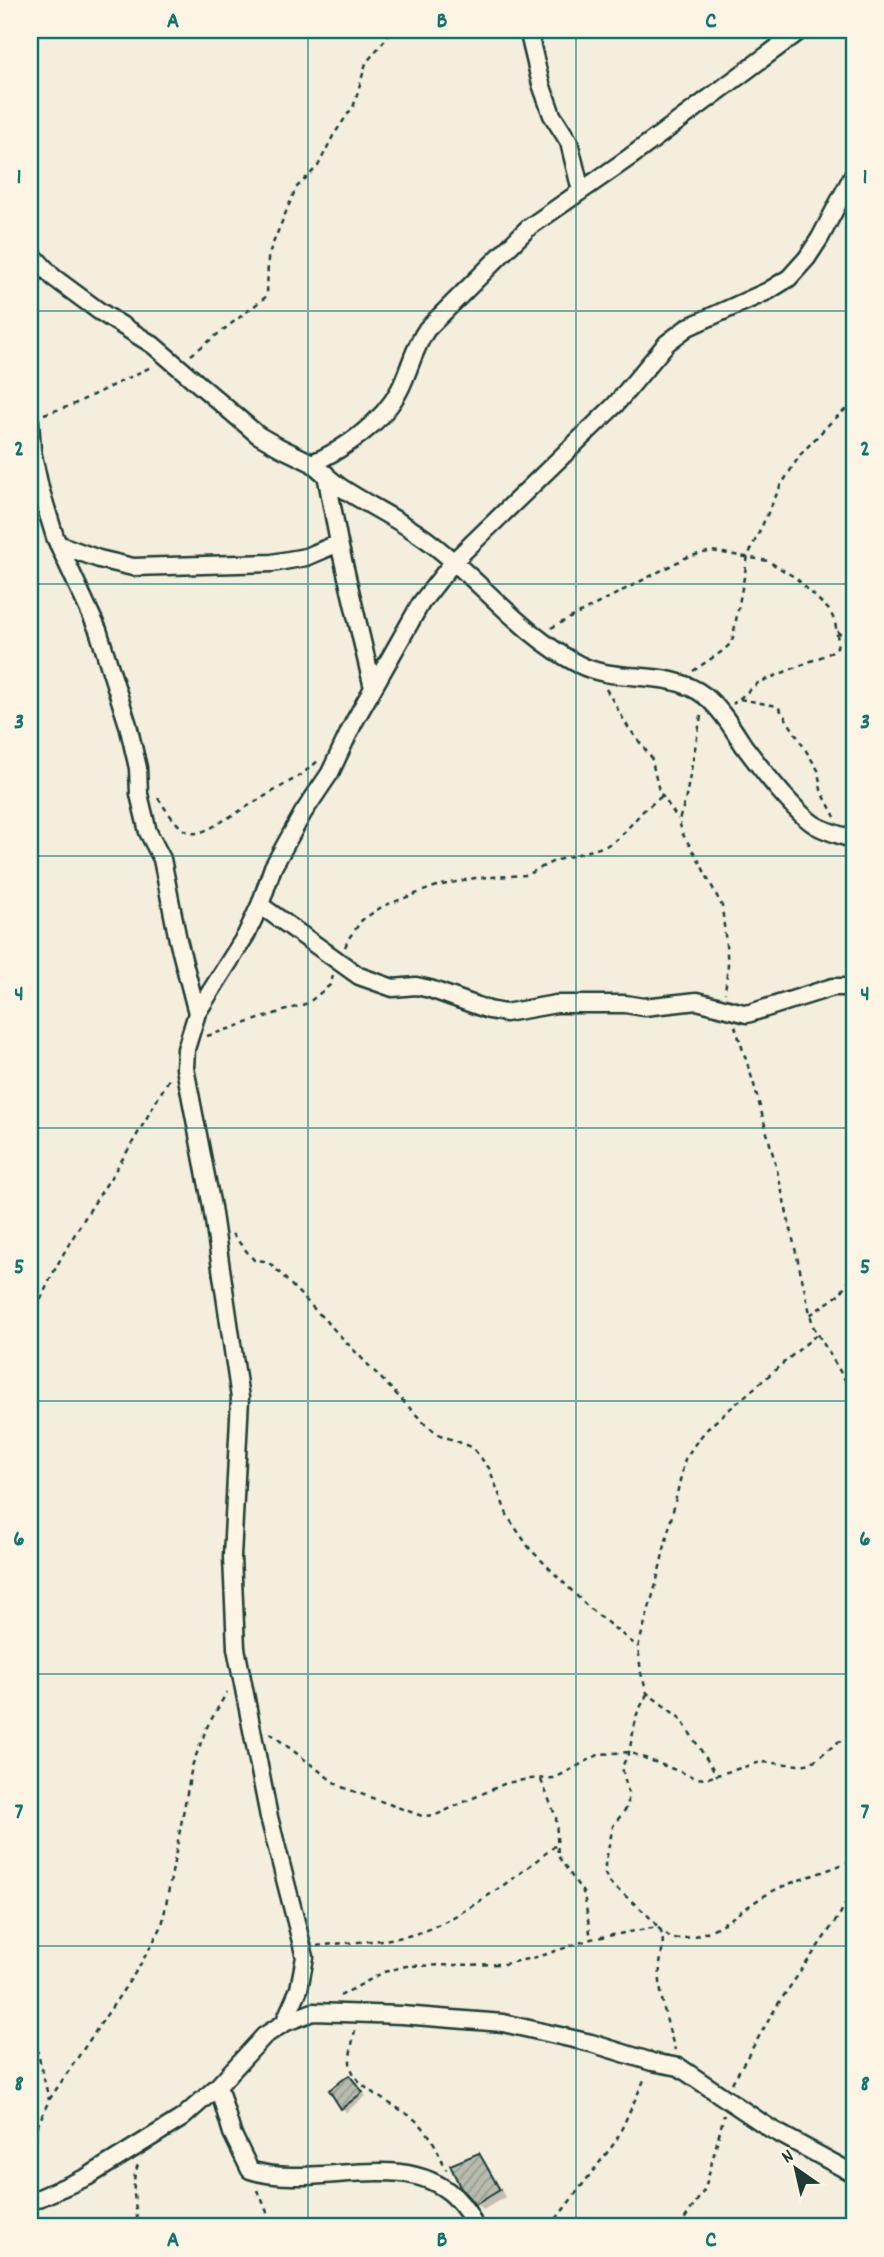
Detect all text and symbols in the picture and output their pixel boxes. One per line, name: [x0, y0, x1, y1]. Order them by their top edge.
text: A: [167, 6, 179, 39]
text: B: [437, 6, 448, 39]
text: C: [705, 6, 717, 39]
text: 1: [16, 162, 22, 195]
text: 1: [862, 162, 868, 195]
text: 2: [14, 434, 24, 467]
text: 2: [860, 434, 870, 467]
text: 3: [14, 707, 24, 740]
text: 3: [860, 707, 870, 740]
text: 4: [14, 979, 24, 1012]
text: 4: [860, 979, 870, 1012]
text: 5: [14, 1252, 24, 1285]
text: 5: [860, 1252, 870, 1285]
text: 6: [13, 1524, 25, 1557]
text: 6: [859, 1524, 871, 1557]
text: 7: [15, 1797, 24, 1830]
text: 7: [861, 1797, 870, 1830]
text: 8: [14, 2069, 24, 2102]
text: 8: [860, 2069, 870, 2102]
north arrow: [762, 2134, 832, 2204]
text: N: [777, 2144, 800, 2172]
text: A: [167, 2225, 179, 2257]
text: B: [437, 2225, 448, 2257]
text: C: [705, 2225, 717, 2257]

